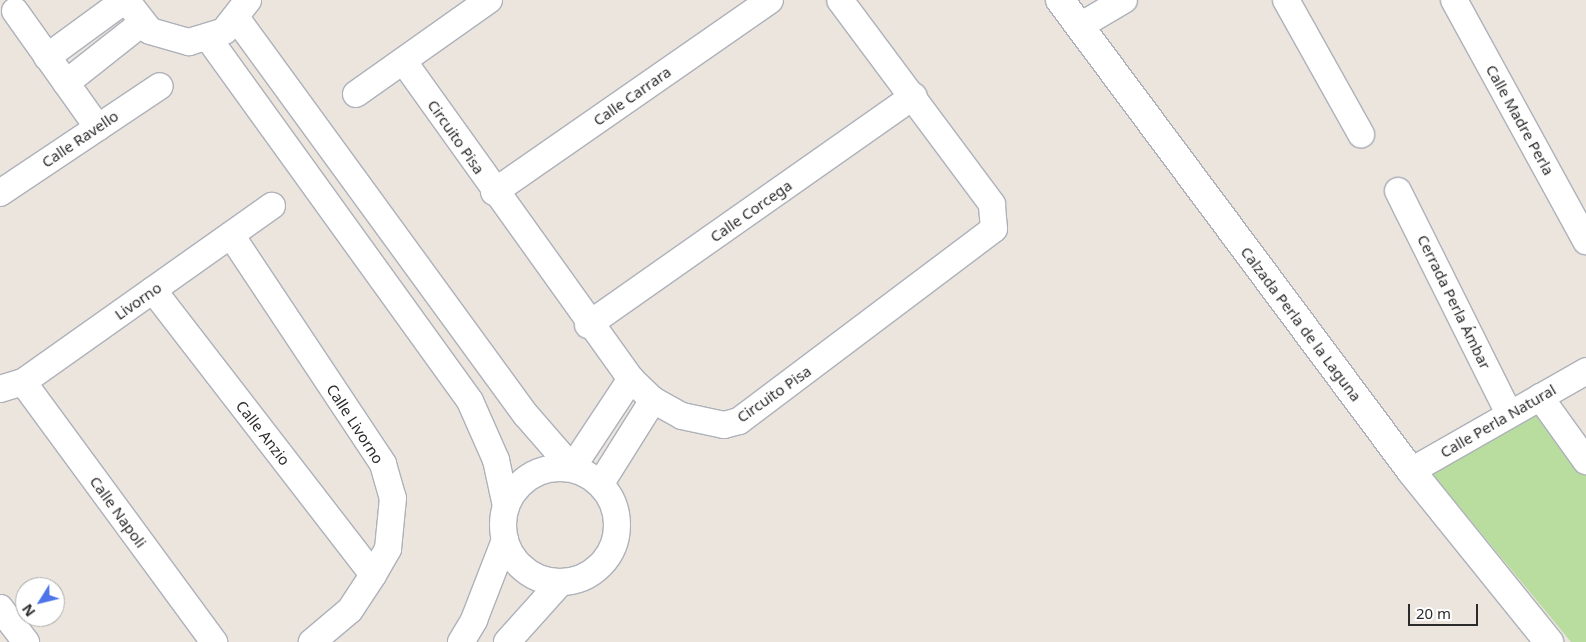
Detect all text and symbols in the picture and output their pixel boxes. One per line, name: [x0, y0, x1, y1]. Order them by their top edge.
street label: Calle Madre Perla: [1482, 62, 1558, 178]
street label: Calle Carrara: [590, 63, 674, 129]
street label: Circuito Pisa: [424, 96, 488, 178]
street label: Calle Ravello: [38, 107, 122, 171]
street label: Calle Corcega: [707, 176, 795, 246]
street label: Cerrada Perla Ámbar: [1414, 232, 1494, 372]
street label: Calzada Perla de la Laguna: [1237, 243, 1365, 405]
street label: Livorno: [111, 278, 165, 324]
street label: Circuito Pisa: [733, 362, 815, 426]
street label: Calle Livorno: [323, 381, 387, 467]
street label: Calle Perla Natural: [1437, 381, 1559, 461]
street label: Calle Anzio: [232, 397, 294, 469]
street label: Calle Napoli: [86, 473, 150, 551]
north arrow: [15, 577, 65, 627]
scale bar: [1411, 594, 1481, 626]
text: N: [17, 600, 39, 621]
text: 20 m: [1416, 603, 1451, 623]

